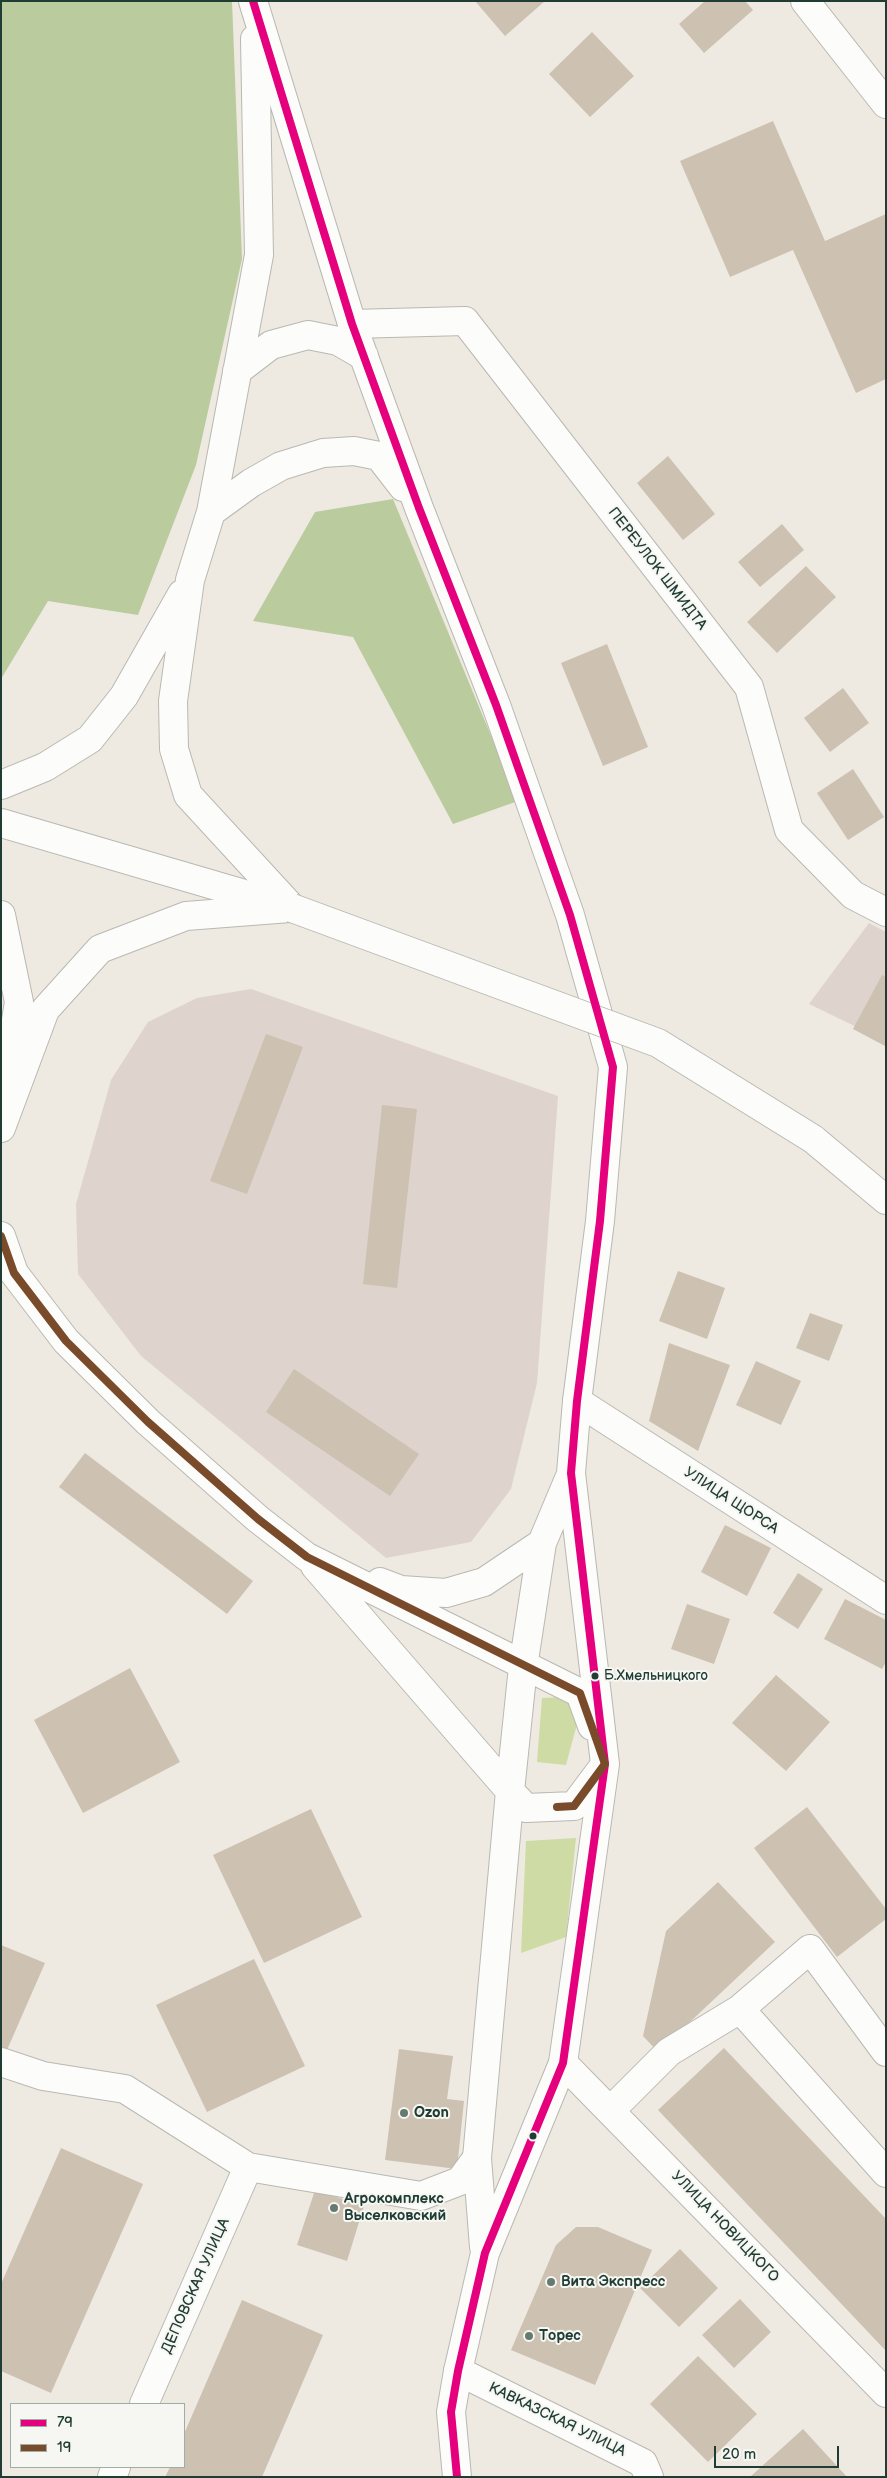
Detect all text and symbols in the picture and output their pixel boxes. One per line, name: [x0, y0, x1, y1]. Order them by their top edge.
street label: ПЕРЕУЛОК ШМИДТА: [604, 504, 710, 634]
street label: УЛИЦА ЩОРСА: [680, 1464, 782, 1538]
place label: Б.Хмельницкого: [604, 1668, 708, 1684]
marker: Б.Хмельницкого: [590, 1671, 600, 1681]
place label: Ozon: [414, 2104, 449, 2122]
marker: Ozon: [398, 2107, 410, 2119]
unlabelled marker: [528, 2131, 538, 2141]
street label: УЛИЦА НОВИЦКОГО: [667, 2168, 783, 2286]
place label: Агрокомплекс Выселковский: [344, 2190, 446, 2225]
marker: Агрокомплекс Выселковский: [328, 2202, 340, 2214]
street label: ДЕПОВСКАЯ УЛИЦА: [158, 2215, 234, 2357]
place label: Вита Экспресс: [561, 2273, 665, 2291]
marker: Вита Экспресс: [545, 2276, 557, 2288]
place label: Торес: [539, 2327, 581, 2345]
marker: Торес: [523, 2330, 535, 2342]
street label: КАВКАЗСКАЯ УЛИЦА: [485, 2379, 629, 2461]
legend: [10, 2403, 185, 2468]
text: 79: [57, 2413, 73, 2432]
scale bar: [717, 2436, 842, 2468]
text: 19: [57, 2438, 71, 2457]
text: 20 m: [722, 2445, 756, 2464]

